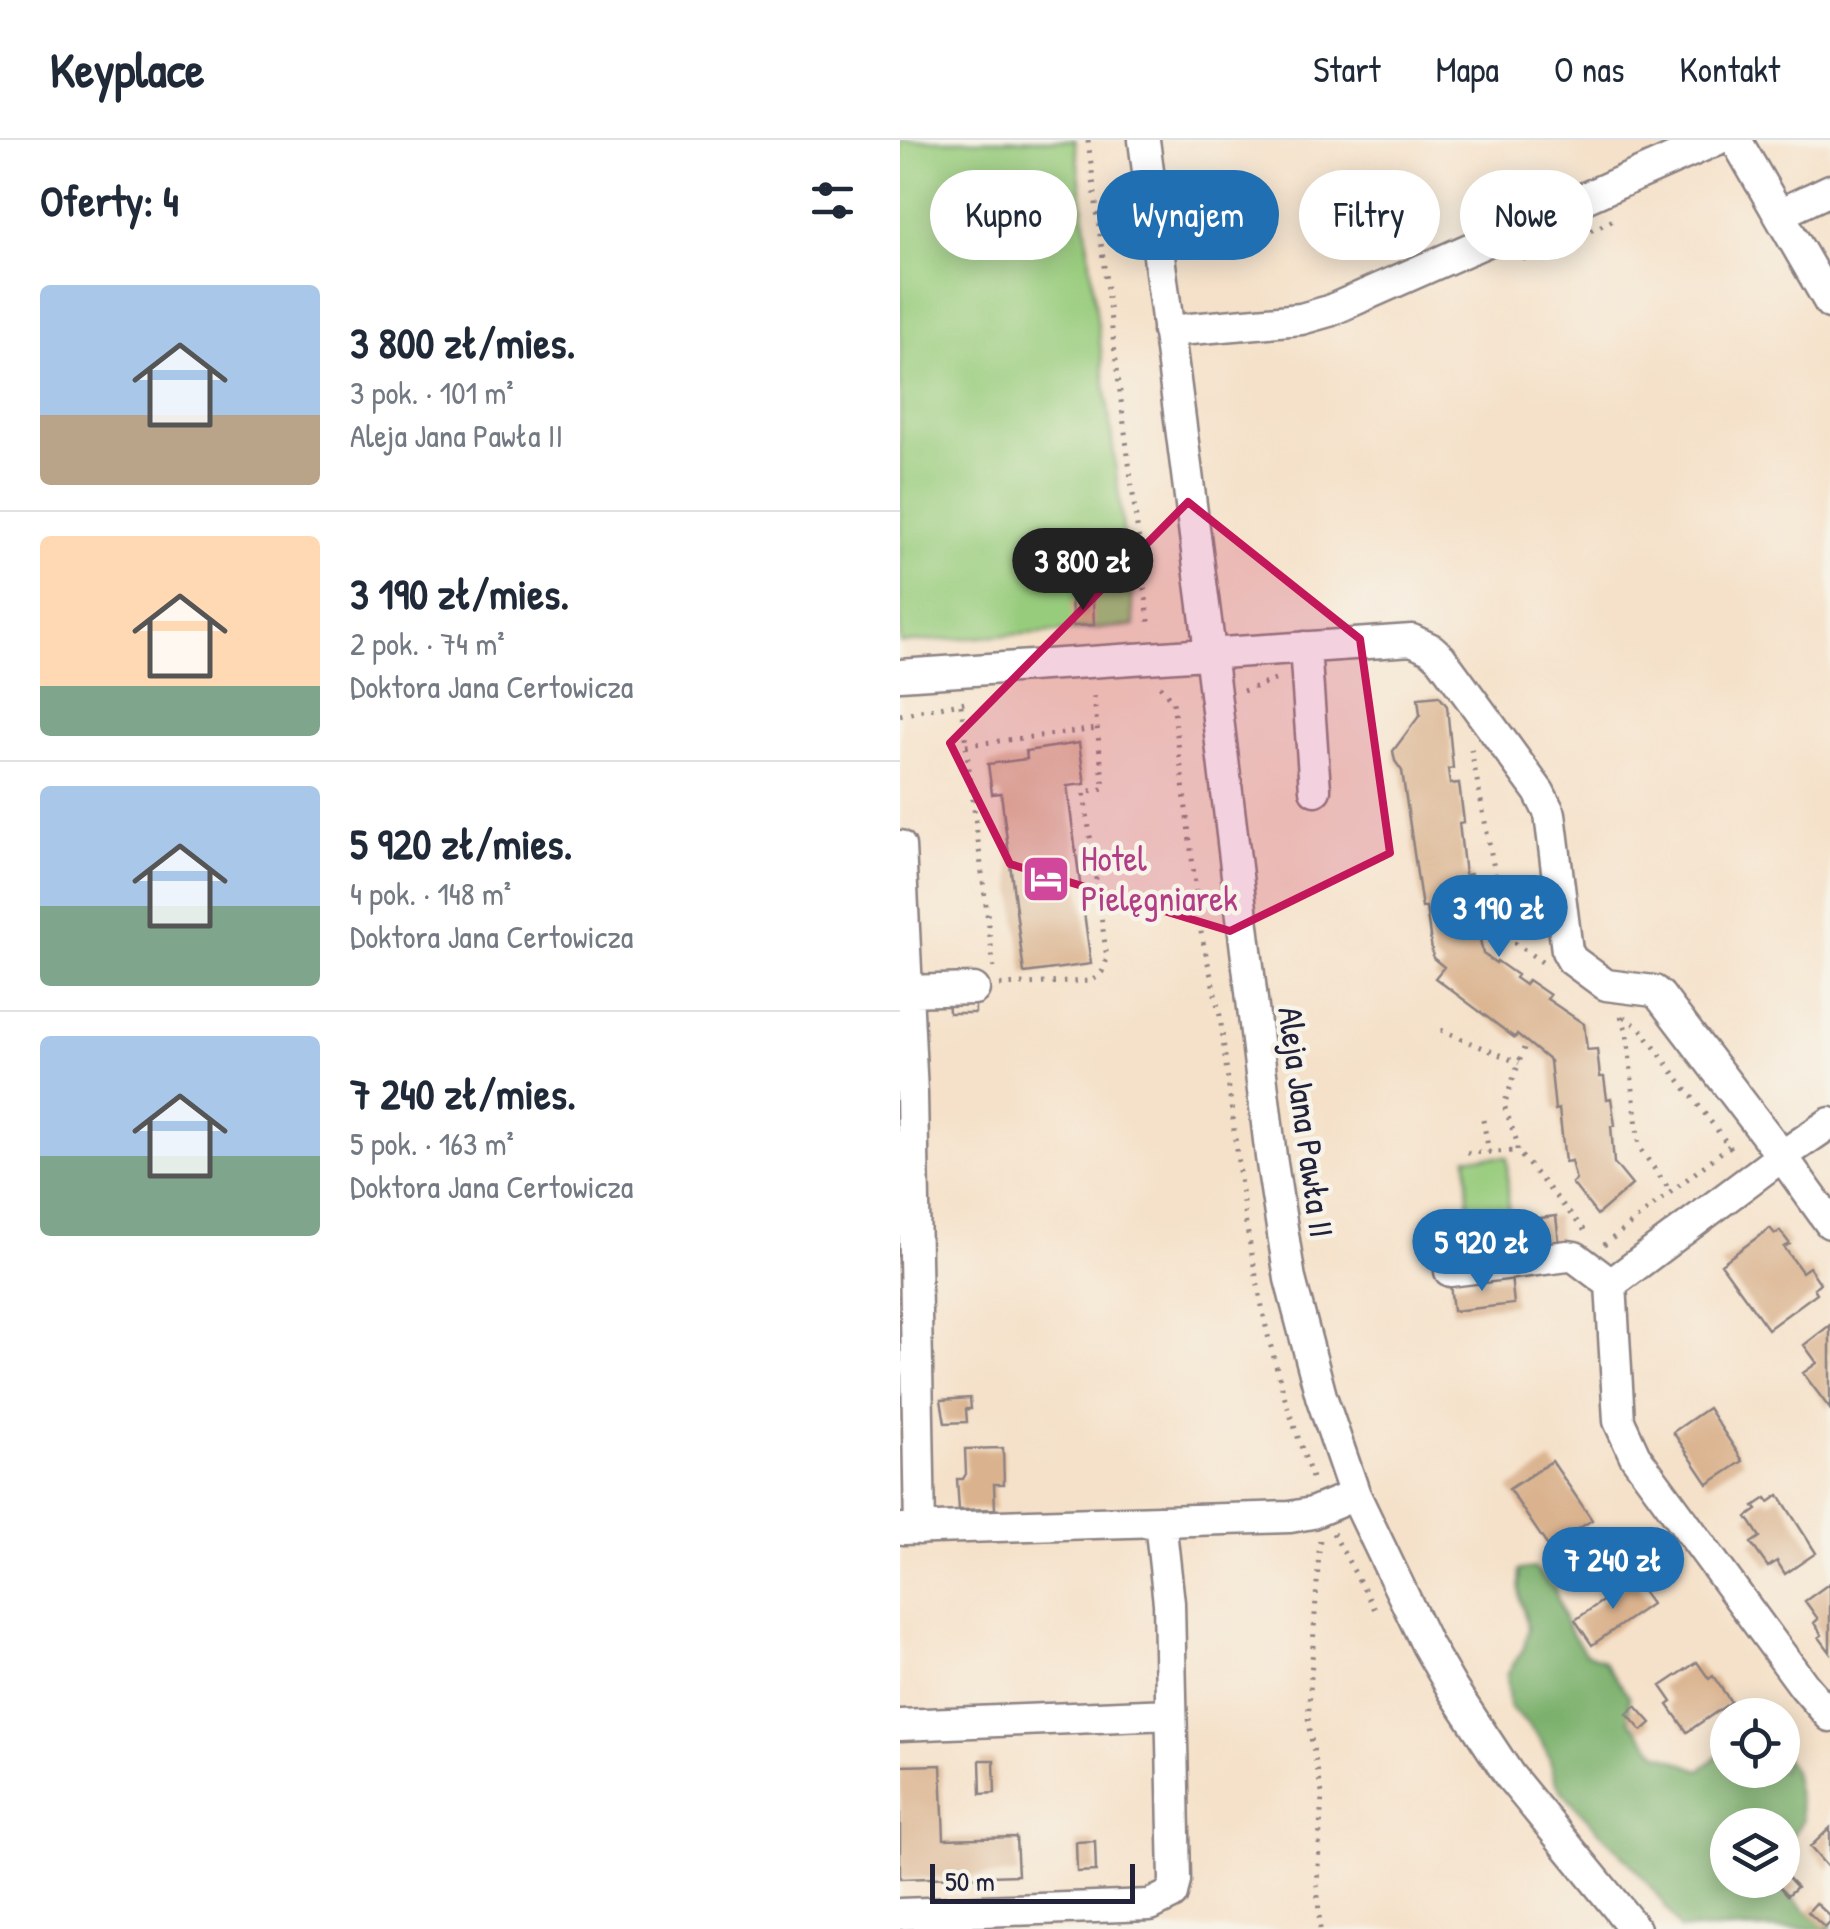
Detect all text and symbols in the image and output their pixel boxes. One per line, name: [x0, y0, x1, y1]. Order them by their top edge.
text: Keyplace: [50, 37, 204, 102]
text: Start: [1313, 46, 1381, 93]
text: Mapa: [1436, 46, 1499, 93]
text: O nas: [1554, 46, 1624, 93]
text: Kontakt: [1679, 46, 1780, 93]
chip: Kupno: [930, 170, 1077, 260]
chip: Wynajem: [1097, 170, 1279, 260]
chip: Filtry: [1299, 170, 1440, 260]
chip: Nowe: [1460, 170, 1593, 260]
text: Oferty: 4: [40, 172, 179, 229]
icon: filters: [805, 173, 860, 228]
text: 3 800 zł/mies.: [350, 314, 576, 371]
icon: home: [120, 325, 240, 445]
text: 3 pok. · 101 m²: [350, 371, 514, 414]
text: Aleja Jana Pawła II: [350, 414, 563, 457]
pin: 3 800 zł: [980, 528, 1186, 613]
text: 3 800 zł: [1034, 539, 1132, 582]
text: 3 190 zł/mies.: [350, 565, 569, 622]
icon: home: [120, 576, 240, 696]
text: 2 pok. · 74 m²: [350, 622, 505, 665]
text: Doktora Jana Certowicza: [350, 665, 633, 708]
text: 5 920 zł/mies.: [350, 815, 573, 872]
icon: home: [120, 826, 240, 946]
place label: Hotel Pielęgniarek: [1081, 835, 1238, 922]
hotel icon: Hotel Pielęgniarek: [1020, 853, 1072, 905]
text: 4 pok. · 148 m²: [350, 872, 511, 915]
pin: 3 190 zł: [1396, 875, 1602, 960]
text: 3 190 zł: [1453, 886, 1545, 929]
text: Doktora Jana Certowicza: [350, 915, 633, 958]
street label: Aleja Jana Pawła II: [1267, 1003, 1346, 1240]
text: 7 240 zł/mies.: [350, 1065, 576, 1122]
icon: home: [120, 1076, 240, 1196]
text: 5 pok. · 163 m²: [350, 1122, 514, 1165]
text: Doktora Jana Certowicza: [350, 1165, 633, 1208]
pin: 5 920 zł: [1379, 1209, 1585, 1294]
text: 5 920 zł: [1434, 1220, 1530, 1263]
pin: 7 240 zł: [1510, 1527, 1716, 1612]
text: 7 240 zł: [1564, 1538, 1662, 1581]
map controls: [1710, 1698, 1800, 1898]
button: locate: [1710, 1698, 1800, 1788]
button: layers: [1710, 1808, 1800, 1898]
scale bar: [930, 1859, 1135, 1904]
text: 50 m: [945, 1862, 995, 1900]

